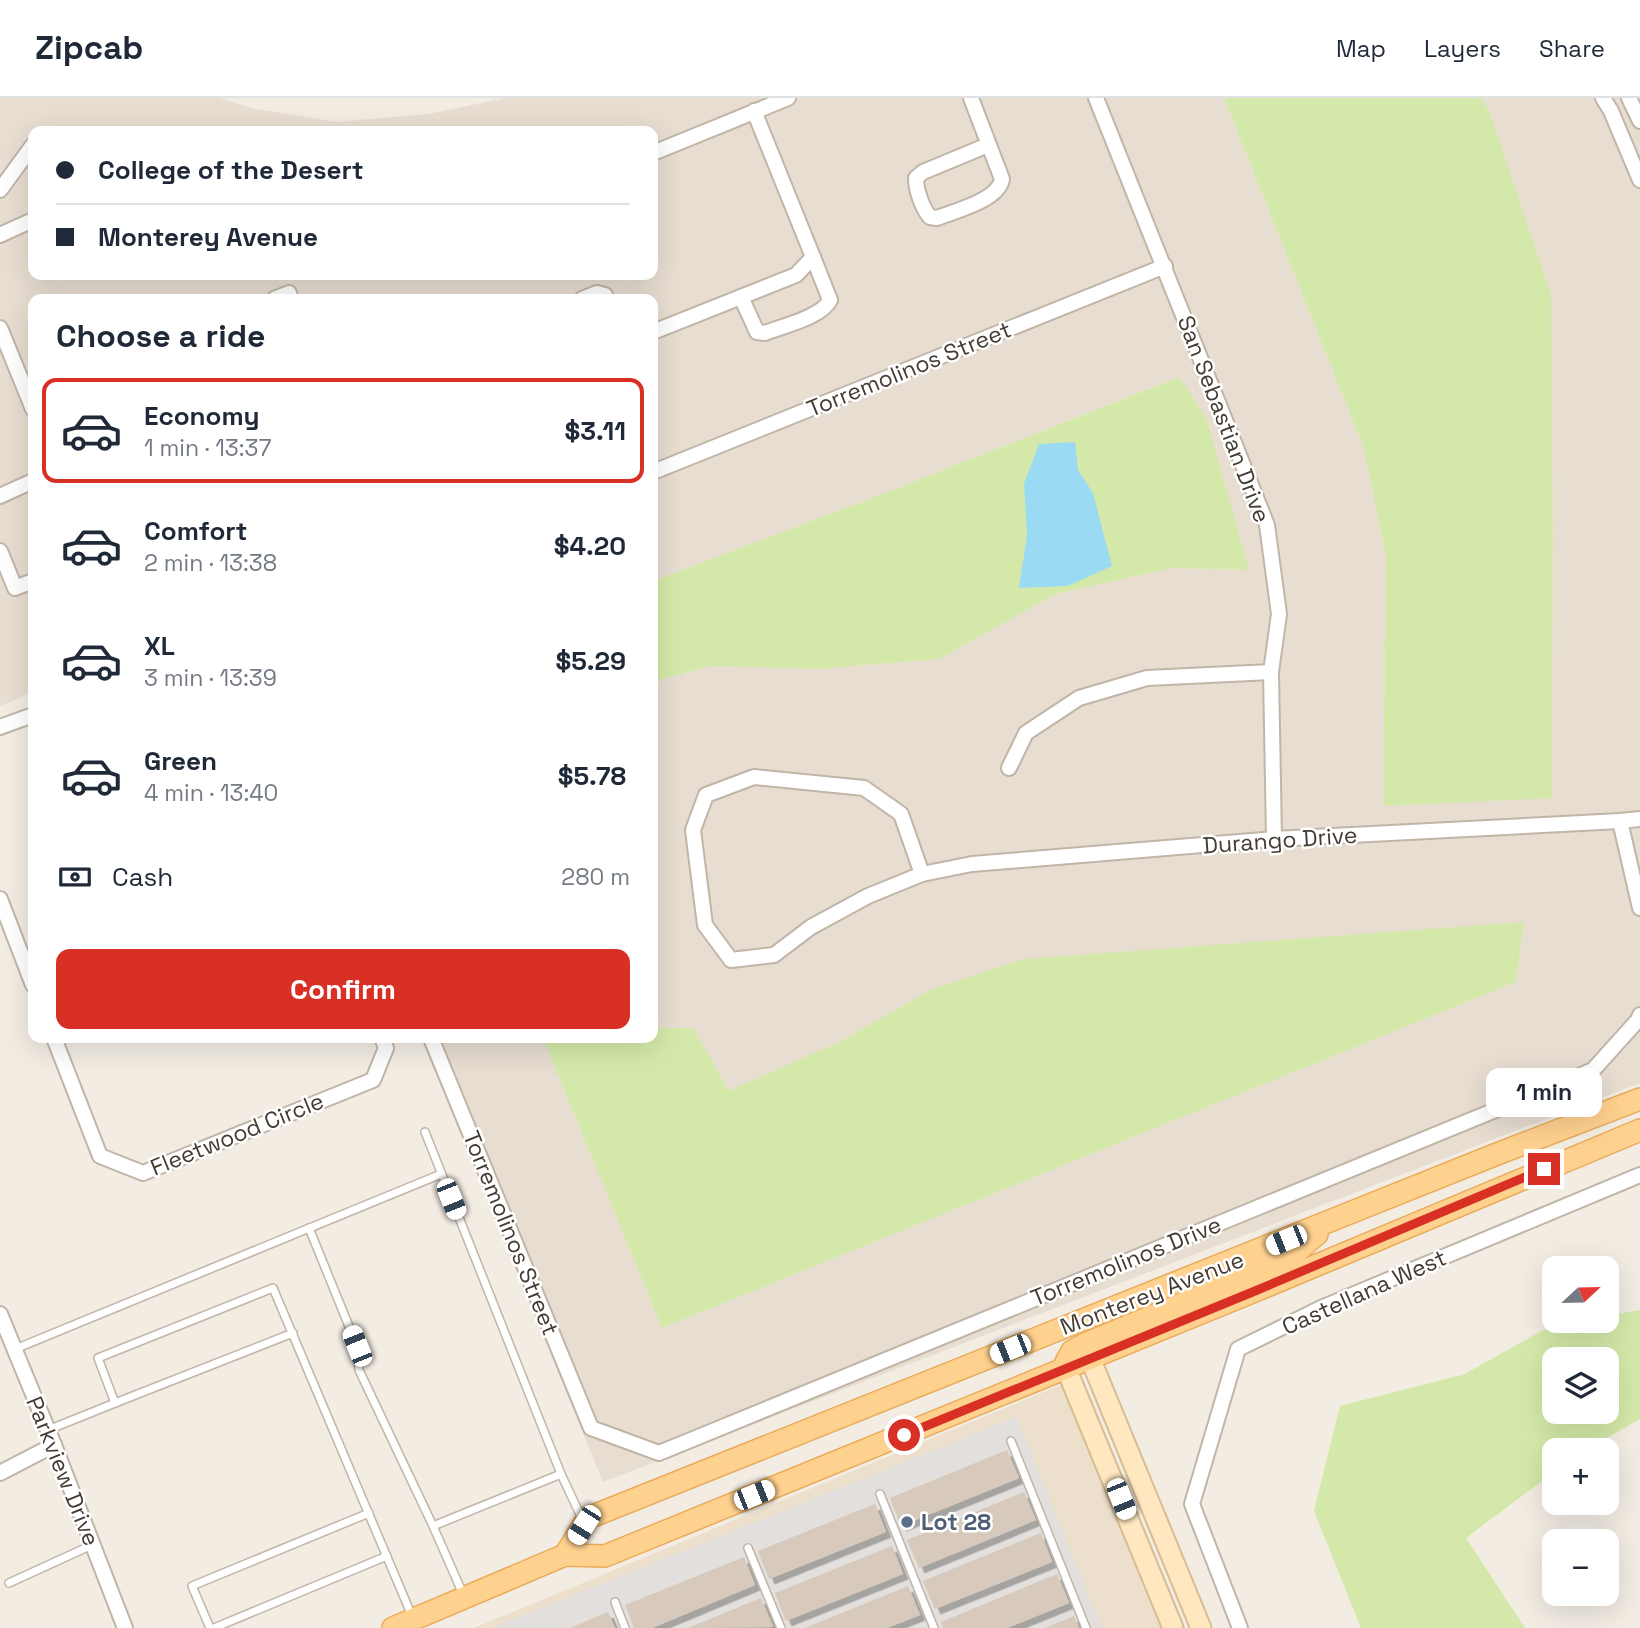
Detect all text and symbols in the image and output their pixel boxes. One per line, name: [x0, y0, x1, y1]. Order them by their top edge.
text: Zipcab: [35, 27, 143, 69]
text: Map: [1336, 33, 1386, 64]
text: Layers: [1424, 33, 1501, 64]
text: Share: [1539, 33, 1605, 64]
text: College of the Desert: [98, 153, 364, 187]
text: Monterey Avenue: [98, 220, 318, 254]
street label: San Sebastian Drive: [1171, 311, 1277, 527]
street label: Torremolinos Street: [802, 314, 1016, 424]
text: Choose a ride: [56, 316, 266, 356]
icon: car: [60, 399, 123, 462]
text: Economy: [144, 399, 260, 433]
text: $3.11: [565, 414, 626, 448]
text: 1 min · 13:37: [144, 433, 271, 463]
icon: car: [60, 514, 123, 577]
text: Comfort: [144, 514, 247, 548]
text: $4.20: [554, 529, 626, 563]
text: 2 min · 13:38: [144, 548, 277, 578]
icon: car: [60, 629, 123, 692]
text: XL: [144, 629, 175, 663]
text: $5.29: [555, 644, 626, 678]
text: 3 min · 13:39: [144, 663, 277, 693]
icon: car: [60, 744, 123, 807]
text: Green: [144, 744, 217, 778]
text: $5.78: [558, 759, 626, 793]
text: 4 min · 13:40: [144, 778, 278, 808]
street label: Durango Drive: [1202, 820, 1358, 860]
icon: cash: [56, 858, 94, 896]
text: Cash: [112, 860, 173, 894]
text: 280 m: [561, 862, 630, 892]
button: Confirm: [56, 949, 630, 1029]
callout: 1 min: [1486, 1068, 1602, 1116]
text: 1 min: [1516, 1077, 1572, 1107]
street label: Fleetwood Circle: [146, 1086, 328, 1182]
street label: Torremolinos Street: [456, 1126, 566, 1340]
route end: [1528, 1153, 1560, 1185]
car: [434, 1176, 469, 1222]
street label: Torremolinos Drive: [1026, 1209, 1226, 1313]
car: [1263, 1222, 1310, 1258]
street label: Castellana West: [1277, 1242, 1451, 1342]
street label: Monterey Avenue: [1056, 1244, 1248, 1342]
north arrow: [1542, 1256, 1619, 1334]
map controls: [1542, 1256, 1619, 1606]
car: [340, 1323, 375, 1369]
car: [987, 1331, 1034, 1367]
button: layers: [1542, 1347, 1619, 1424]
street label: Parkview Drive: [19, 1392, 107, 1550]
route start: [888, 1419, 920, 1451]
button: +: [1542, 1438, 1619, 1515]
car: [1104, 1476, 1139, 1522]
car: [731, 1477, 778, 1513]
car: [564, 1502, 605, 1548]
place label: Lot 28: [921, 1507, 991, 1537]
marker: Lot 28: [899, 1514, 915, 1530]
button: −: [1542, 1529, 1619, 1606]

